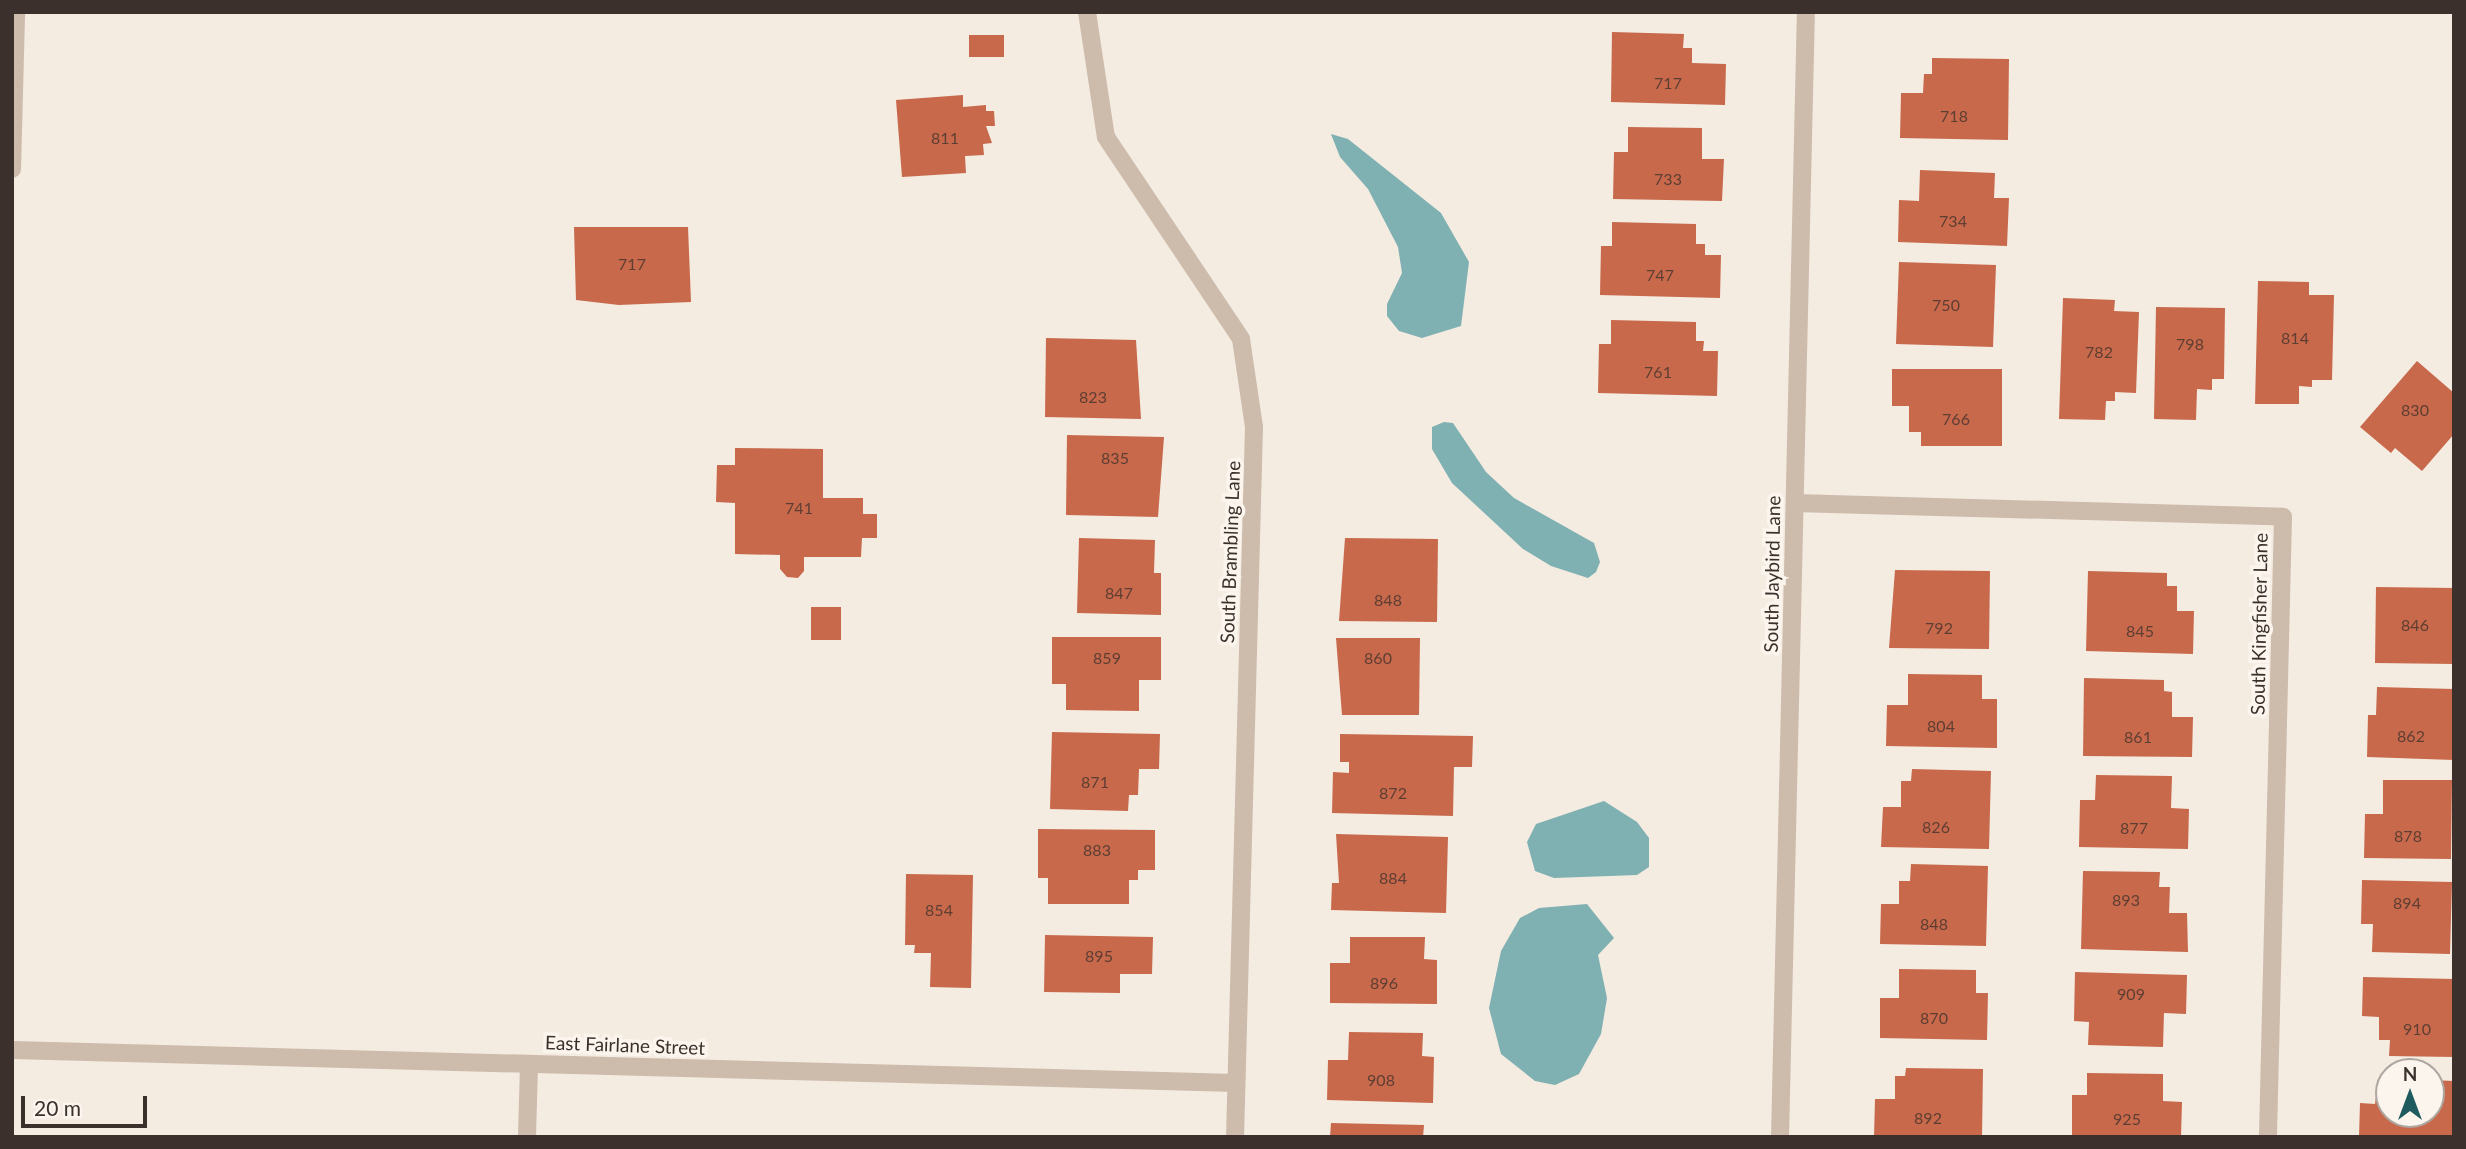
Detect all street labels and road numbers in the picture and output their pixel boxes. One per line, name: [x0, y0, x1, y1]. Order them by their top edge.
street label: South Brambling Lane: [1215, 460, 1245, 644]
street label: South Jaybird Lane: [1759, 495, 1785, 653]
street label: South Kingfisher Lane: [2246, 532, 2272, 716]
street label: East Fairlane Street: [545, 1031, 705, 1059]

